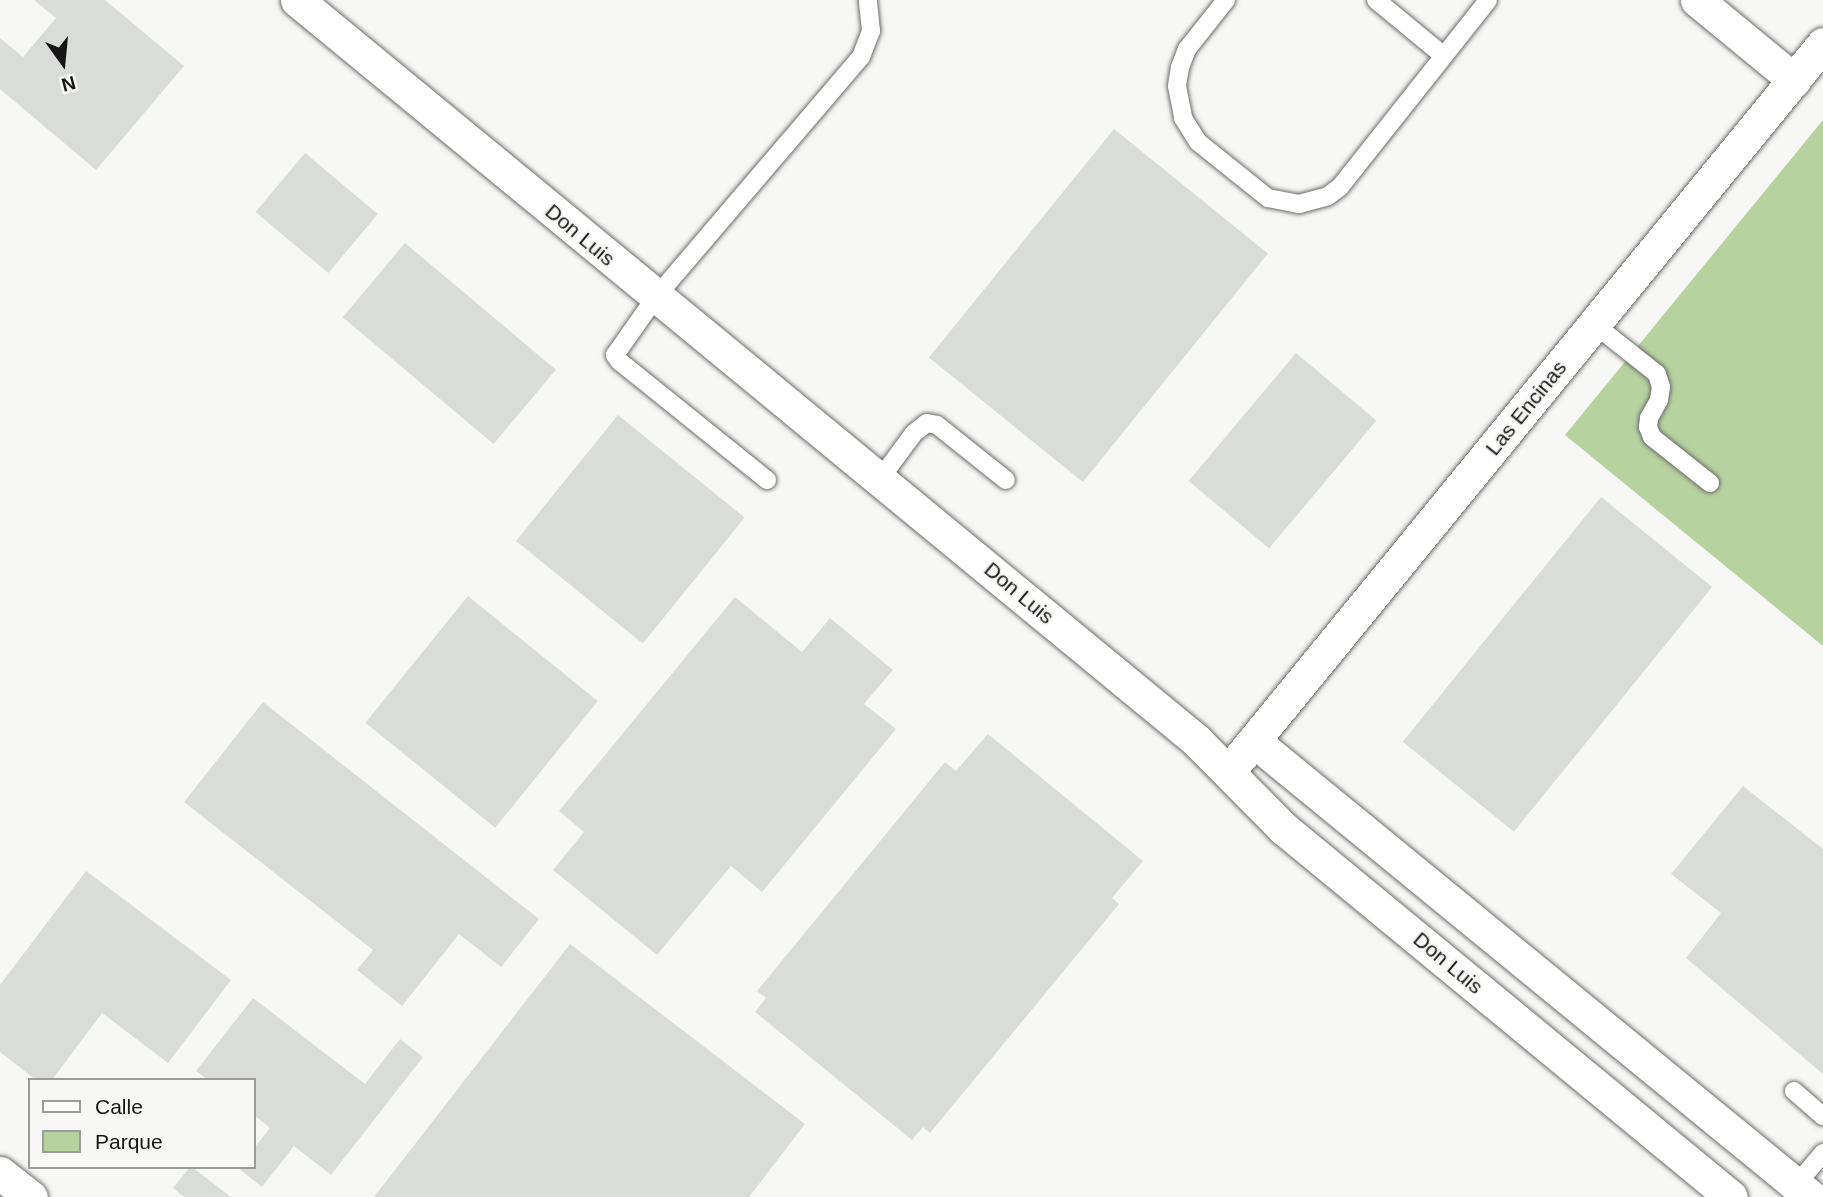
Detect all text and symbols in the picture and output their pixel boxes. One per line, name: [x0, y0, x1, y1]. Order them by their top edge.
north arrow: [28, 28, 98, 98]
text: N: [59, 72, 78, 96]
street label: Don Luis: [540, 199, 620, 271]
street label: Las Encinas: [1480, 356, 1572, 460]
street label: Don Luis: [979, 557, 1059, 629]
street label: Don Luis: [1408, 927, 1488, 999]
legend: [28, 1078, 256, 1169]
text: Calle: [95, 1095, 143, 1118]
text: Parque: [95, 1130, 163, 1153]

